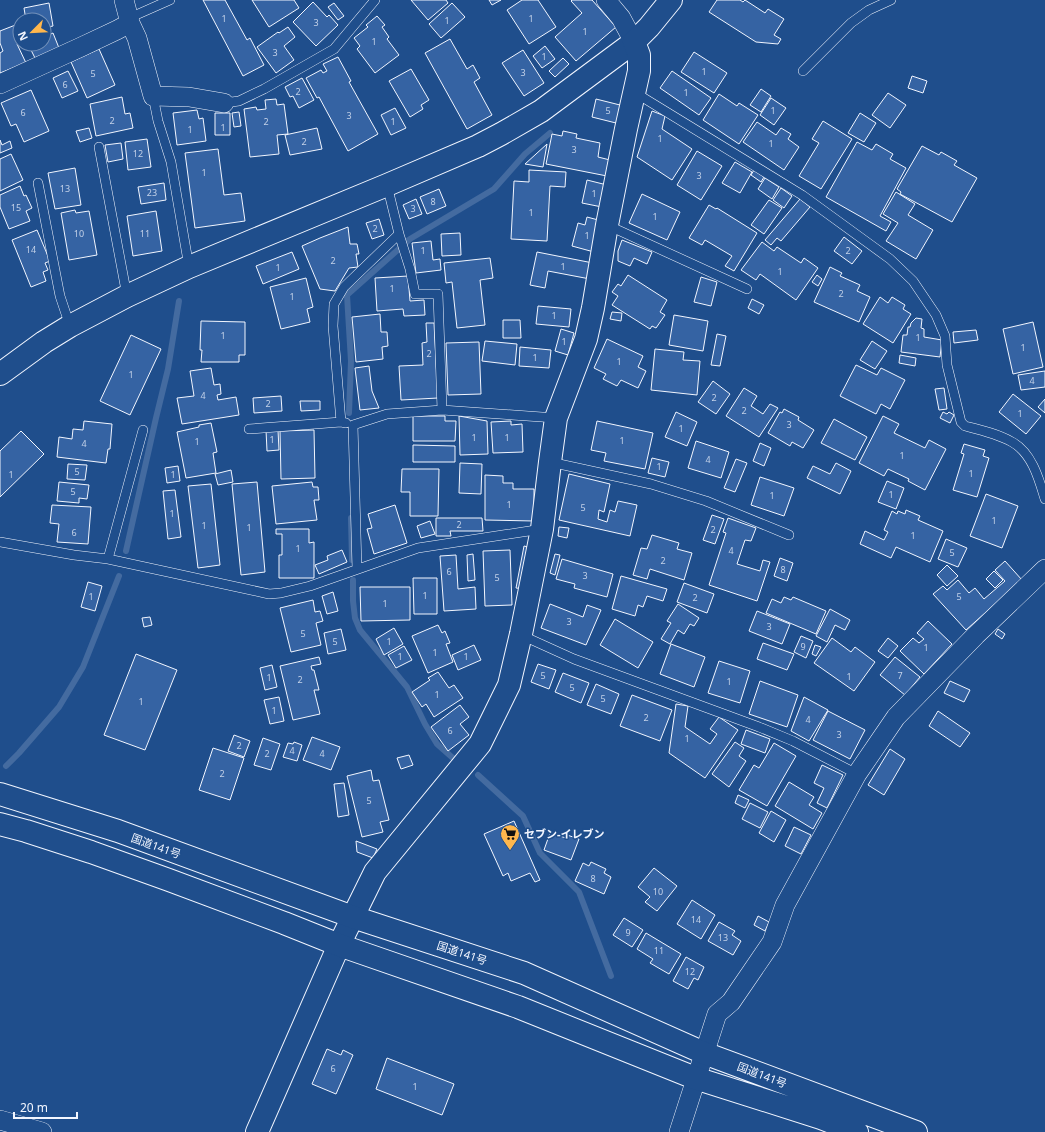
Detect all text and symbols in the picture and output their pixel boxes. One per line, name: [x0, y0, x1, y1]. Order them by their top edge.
north arrow: [12, 12, 52, 52]
house number: 1: [221, 12, 227, 25]
house number: 1: [528, 12, 534, 25]
house number: 1: [444, 14, 450, 27]
house number: 3: [313, 16, 319, 29]
house number: 1: [582, 25, 588, 38]
text: N: [14, 29, 31, 43]
house number: 1: [371, 35, 377, 48]
house number: 3: [272, 46, 278, 59]
house number: 1: [541, 50, 547, 63]
house number: 1: [701, 65, 707, 78]
house number: 3: [520, 66, 526, 79]
house number: 5: [90, 67, 96, 80]
house number: 6: [62, 78, 68, 91]
house number: 2: [295, 85, 301, 98]
house number: 1: [683, 86, 689, 99]
house number: 5: [605, 104, 611, 117]
house number: 1: [770, 104, 776, 117]
house number: 6: [20, 106, 26, 119]
house number: 3: [346, 109, 352, 122]
house number: 2: [109, 114, 115, 127]
house number: 2: [263, 115, 269, 128]
house number: 1: [390, 115, 396, 128]
house number: 1: [220, 121, 226, 134]
house number: 1: [187, 123, 193, 136]
house number: 1: [657, 132, 663, 145]
house number: 2: [301, 135, 307, 148]
house number: 1: [768, 137, 774, 150]
house number: 3: [571, 143, 577, 156]
house number: 12: [133, 147, 143, 160]
house number: 1: [201, 166, 207, 179]
house number: 3: [696, 169, 702, 182]
house number: 13: [60, 182, 70, 195]
house number: 23: [147, 186, 157, 199]
house number: 1: [591, 187, 597, 200]
house number: 8: [430, 195, 436, 208]
house number: 15: [11, 201, 21, 214]
house number: 3: [410, 202, 416, 215]
house number: 1: [528, 206, 534, 219]
house number: 1: [652, 210, 658, 223]
house number: 2: [372, 222, 378, 235]
house number: 10: [74, 227, 84, 240]
house number: 11: [140, 227, 150, 240]
house number: 1: [584, 229, 590, 242]
house number: 14: [26, 243, 36, 256]
house number: 1: [420, 244, 426, 257]
house number: 2: [845, 244, 851, 257]
house number: 2: [330, 254, 336, 267]
house number: 1: [560, 260, 566, 273]
house number: 1: [275, 261, 281, 274]
house number: 1: [777, 265, 783, 278]
house number: 1: [389, 282, 395, 295]
house number: 2: [838, 287, 844, 300]
house number: 1: [289, 290, 295, 303]
house number: 1: [551, 309, 557, 322]
house number: 1: [220, 329, 226, 342]
house number: 1: [915, 331, 921, 344]
house number: 1: [561, 335, 567, 348]
house number: 1: [1020, 341, 1026, 354]
house number: 2: [426, 347, 432, 360]
house number: 1: [532, 351, 538, 364]
house number: 1: [616, 355, 622, 368]
house number: 1: [128, 368, 134, 381]
house number: 4: [1029, 374, 1035, 387]
house number: 4: [200, 389, 206, 402]
house number: 2: [711, 391, 717, 404]
house number: 2: [265, 397, 271, 410]
house number: 2: [741, 404, 747, 417]
house number: 1: [1017, 407, 1023, 420]
house number: 3: [786, 418, 792, 431]
house number: 1: [678, 422, 684, 435]
house number: 1: [471, 431, 477, 444]
house number: 1: [504, 431, 510, 444]
house number: 1: [269, 433, 275, 446]
house number: 1: [619, 434, 625, 447]
house number: 1: [194, 435, 200, 448]
house number: 4: [81, 437, 87, 450]
house number: 1: [899, 449, 905, 462]
house number: 4: [705, 453, 711, 466]
house number: 1: [656, 460, 662, 473]
house number: 5: [74, 465, 80, 478]
house number: 1: [968, 467, 974, 480]
house number: 1: [8, 468, 14, 481]
house number: 1: [170, 468, 176, 481]
house number: 5: [70, 485, 76, 498]
house number: 1: [888, 488, 894, 501]
house number: 1: [769, 489, 775, 502]
house number: 1: [506, 498, 512, 511]
house number: 5: [580, 501, 586, 514]
house number: 1: [169, 507, 175, 520]
house number: 1: [991, 514, 997, 527]
house number: 2: [456, 518, 462, 531]
house number: 1: [201, 519, 207, 532]
house number: 1: [246, 521, 252, 534]
house number: 2: [710, 523, 716, 536]
house number: 6: [71, 526, 77, 539]
house number: 1: [910, 529, 916, 542]
house number: 1: [295, 542, 301, 555]
house number: 4: [728, 544, 734, 557]
house number: 5: [949, 546, 955, 559]
house number: 2: [660, 554, 666, 567]
house number: 8: [780, 563, 786, 576]
house number: 6: [446, 565, 452, 578]
house number: 3: [582, 569, 588, 582]
house number: 5: [494, 571, 500, 584]
house number: 1: [422, 589, 428, 602]
house number: 1: [88, 590, 94, 603]
house number: 5: [956, 590, 962, 603]
house number: 2: [692, 591, 698, 604]
house number: 1: [382, 597, 388, 610]
house number: 3: [566, 615, 572, 628]
house number: 3: [766, 620, 772, 633]
house number: 5: [300, 627, 306, 640]
house number: 5: [332, 635, 338, 648]
house number: 1: [386, 635, 392, 648]
house number: 9: [800, 640, 806, 653]
house number: 1: [923, 641, 929, 654]
house number: 1: [432, 646, 438, 659]
house number: 1: [397, 650, 403, 663]
house number: 1: [463, 650, 469, 663]
house number: 5: [540, 669, 546, 682]
house number: 7: [897, 669, 903, 682]
house number: 1: [846, 670, 852, 683]
house number: 1: [266, 671, 272, 684]
house number: 2: [297, 673, 303, 686]
house number: 1: [726, 675, 732, 688]
house number: 5: [569, 681, 575, 694]
house number: 1: [434, 688, 440, 701]
house number: 5: [600, 692, 606, 705]
house number: 1: [138, 695, 144, 708]
house number: 1: [271, 704, 277, 717]
house number: 2: [643, 711, 649, 724]
house number: 4: [805, 713, 811, 726]
house number: 6: [447, 724, 453, 737]
house number: 3: [836, 728, 842, 741]
house number: 1: [684, 732, 690, 745]
house number: 2: [236, 739, 242, 752]
house number: 4: [289, 744, 295, 757]
house number: 2: [264, 747, 270, 760]
house number: 4: [319, 747, 325, 760]
house number: 2: [219, 767, 225, 780]
house number: 5: [366, 794, 372, 807]
supermarket icon: セブン-イレブン: [499, 823, 521, 851]
place label: セブン-イレブン: [524, 826, 605, 841]
street label: 国道141号: [129, 830, 183, 861]
house number: 8: [590, 872, 596, 885]
house number: 10: [653, 885, 663, 898]
house number: 14: [691, 913, 701, 926]
house number: 9: [625, 926, 631, 939]
house number: 13: [718, 931, 728, 944]
street label: 国道141号: [435, 937, 489, 968]
house number: 11: [654, 944, 664, 957]
house number: 12: [685, 965, 695, 978]
street label: 国道141号: [735, 1058, 789, 1091]
house number: 6: [330, 1062, 336, 1075]
house number: 1: [412, 1080, 418, 1093]
scale bar: [14, 1094, 77, 1120]
text: 20 m: [20, 1099, 48, 1116]

